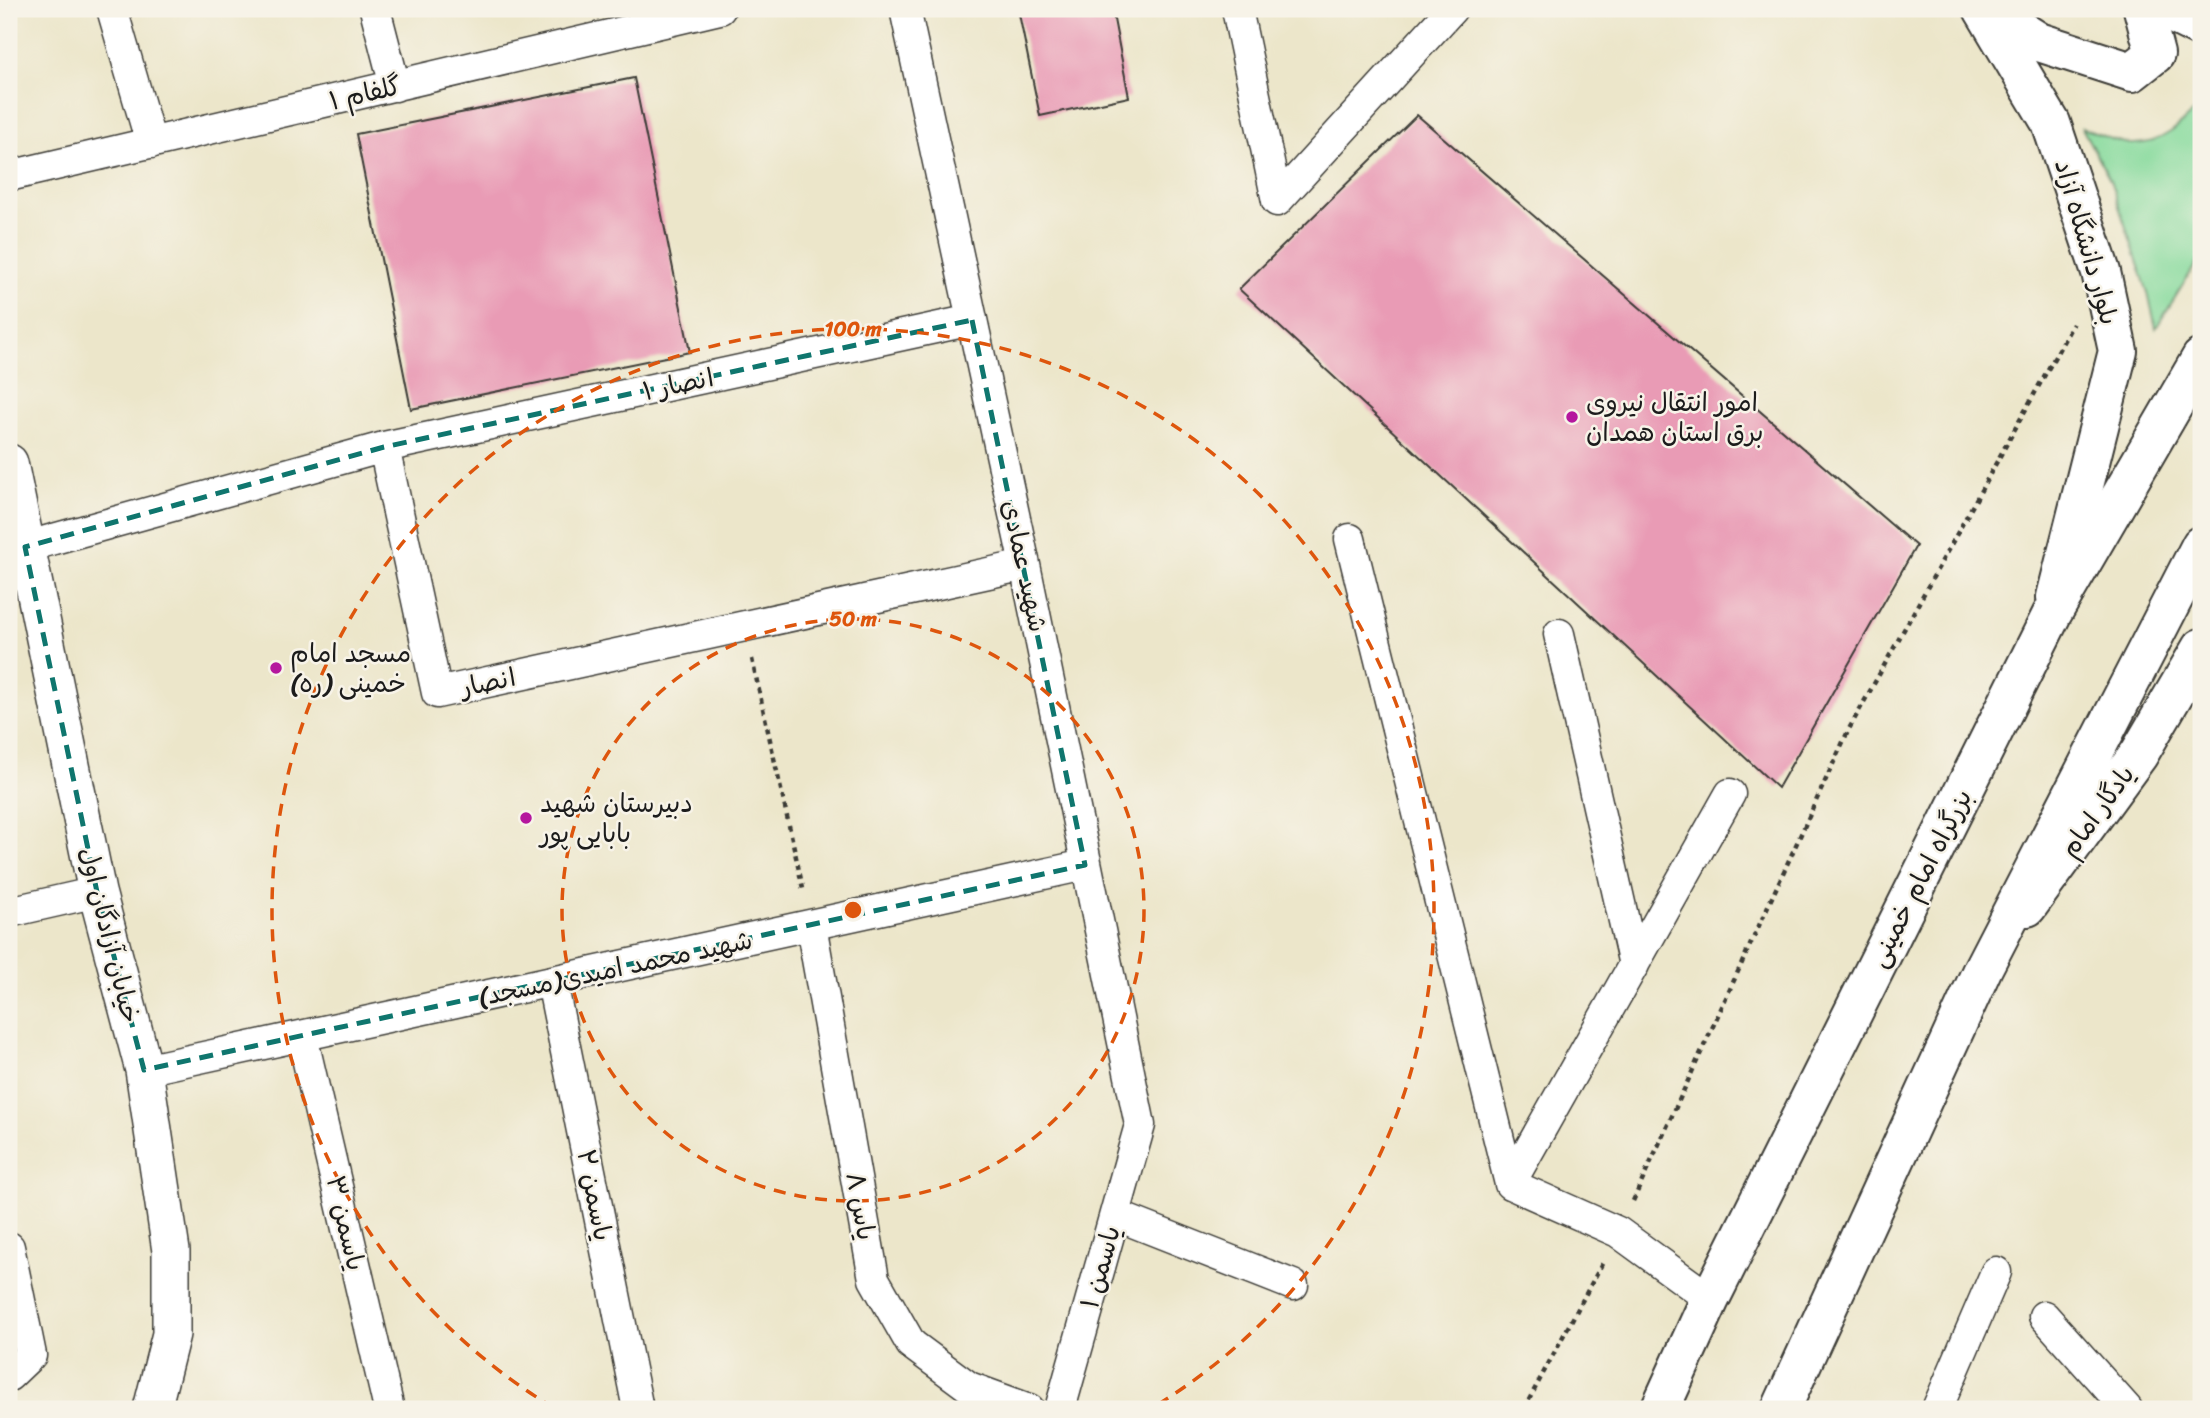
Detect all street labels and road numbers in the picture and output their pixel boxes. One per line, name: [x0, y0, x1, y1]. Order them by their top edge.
street label: گلفام ۱: [324, 62, 406, 124]
street label: بلوار دانشگاه آزاد: [2041, 154, 2133, 330]
street label: انصار ۱: [638, 354, 718, 414]
street label: شهید عمادی: [989, 496, 1061, 636]
street label: انصار: [454, 654, 520, 711]
street label: یادگار امام: [2047, 755, 2147, 867]
street label: بزرگراه امام خمینی: [1855, 780, 1985, 976]
street label: خیابان آزادگان اول: [66, 842, 154, 1028]
street label: (مسجد)شهید محمد امیدی: [473, 916, 757, 1020]
street label: یاسمن ۲: [564, 1145, 626, 1245]
street label: یاس ۸: [832, 1168, 890, 1244]
street label: یاسمن ۳: [313, 1171, 379, 1275]
street label: یاسمن ۱: [1066, 1220, 1134, 1314]

